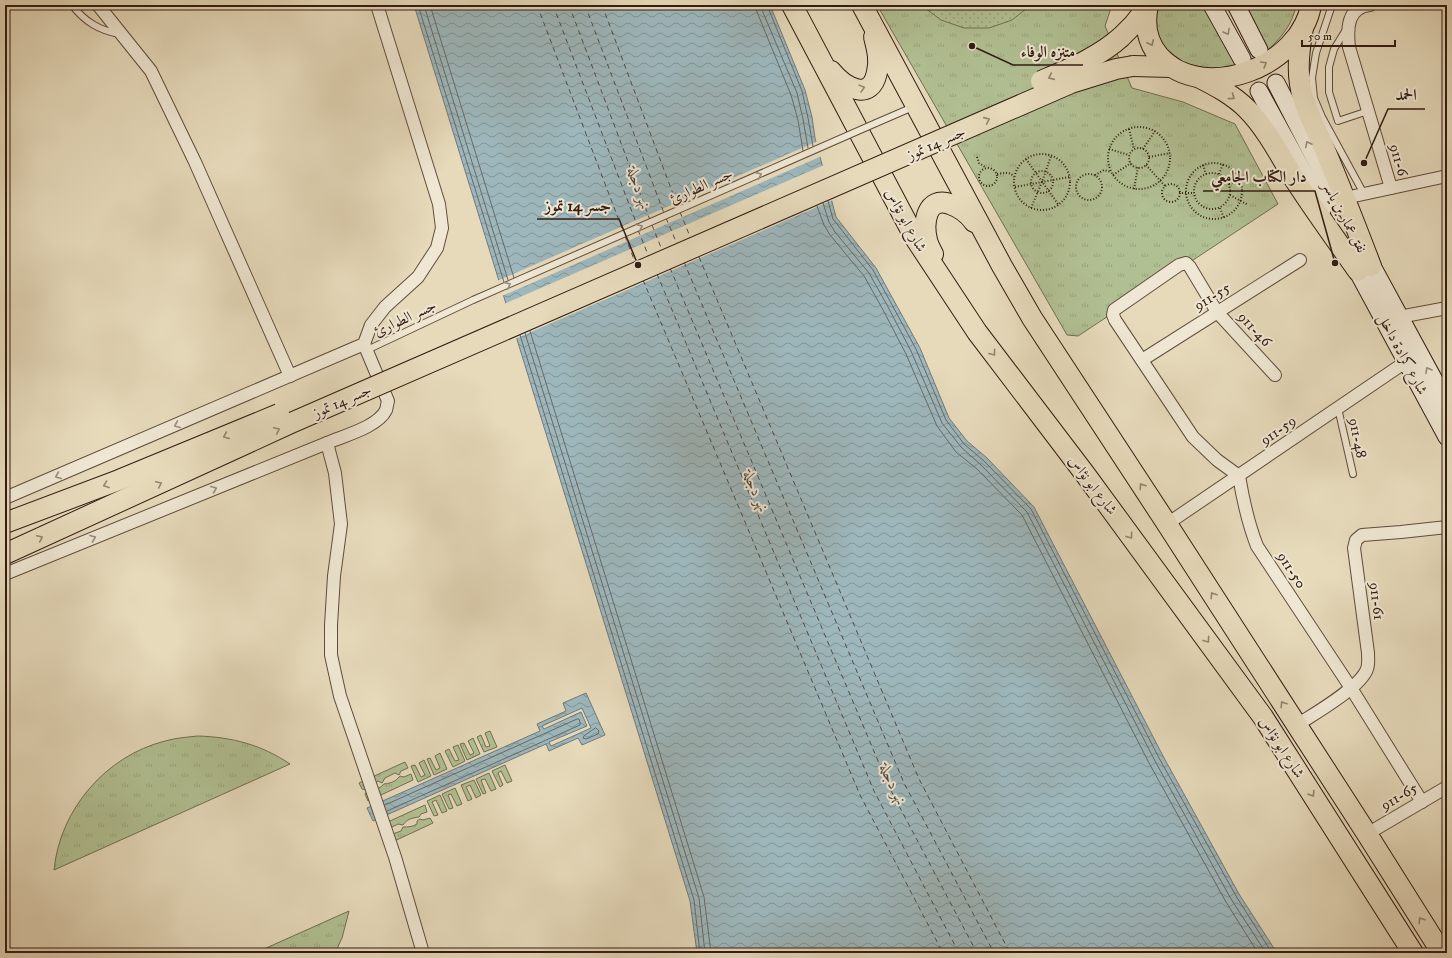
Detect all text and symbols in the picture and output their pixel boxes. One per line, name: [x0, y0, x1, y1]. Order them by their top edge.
scale bar: [1302, 22, 1395, 48]
one-way arrow: [1222, 28, 1230, 35]
text: 50 m: [1308, 29, 1332, 44]
callout: متنزه الوفاء: [1013, 37, 1083, 65]
one-way arrow: [1146, 39, 1154, 46]
text: متنزه الوفاء: [1021, 42, 1075, 62]
one-way arrow: [1260, 62, 1268, 69]
one-way arrow: [1048, 72, 1056, 80]
callout: الحمد: [1388, 81, 1425, 109]
one-way arrow: [859, 84, 866, 92]
text: الحمد: [1395, 85, 1417, 105]
one-way arrow: [1228, 92, 1235, 99]
one-way arrow: [983, 117, 990, 125]
street label: جسر 14 تموز: [902, 122, 968, 166]
one-way arrow: [1305, 141, 1312, 149]
street label: 911-6: [1385, 141, 1412, 179]
water label: نهر دجلة: [622, 162, 656, 212]
callout: دار الكتاب الجامعي: [1203, 163, 1315, 191]
street label: جسر الطوارئ: [667, 164, 736, 209]
text: دار الكتاب الجامعي: [1211, 167, 1307, 192]
one-way arrow: [756, 171, 763, 179]
street label: نفق عمار بن ياسر: [1317, 176, 1371, 256]
street label: شارع ابو نؤاس: [878, 185, 931, 257]
callout: جسر 14 تموز: [537, 191, 619, 219]
text: جسر 14 تموز: [543, 196, 611, 217]
one-way arrow: [636, 224, 644, 232]
street label: 911-55: [1190, 278, 1234, 315]
one-way arrow: [504, 282, 512, 290]
street label: جسر الطوارئ: [371, 296, 440, 341]
street label: 911-46: [1233, 307, 1276, 352]
street label: شارع كرادة داخل: [1371, 310, 1432, 400]
one-way arrow: [989, 349, 996, 356]
one-way arrow: [1426, 367, 1433, 374]
street label: جسر 14 تموز: [308, 380, 374, 424]
street label: 911-59: [1256, 411, 1300, 450]
street label: 911-48: [1344, 415, 1371, 460]
one-way arrow: [174, 420, 181, 428]
one-way arrow: [273, 427, 280, 435]
one-way arrow: [223, 432, 230, 440]
street label: شارع ابو نؤاس: [1062, 452, 1121, 521]
water label: نهر دجلة: [738, 465, 774, 515]
one-way arrow: [54, 471, 62, 479]
one-way arrow: [102, 481, 109, 489]
one-way arrow: [154, 481, 162, 489]
one-way arrow: [1139, 483, 1147, 490]
one-way arrow: [210, 486, 217, 494]
one-way arrow: [1125, 531, 1132, 538]
one-way arrow: [36, 535, 44, 543]
one-way arrow: [90, 535, 97, 543]
street label: 911-50: [1272, 547, 1310, 592]
street label: 911-61: [1365, 580, 1388, 621]
one-way arrow: [1210, 592, 1218, 599]
one-way arrow: [1202, 636, 1209, 643]
one-way arrow: [1281, 701, 1288, 708]
street label: شارع ابو نؤاس: [1252, 713, 1309, 783]
water label: نهر دجلة: [874, 759, 911, 809]
street label: 911-65: [1376, 778, 1422, 815]
one-way arrow: [1307, 790, 1315, 797]
one-way arrow: [1418, 917, 1426, 924]

